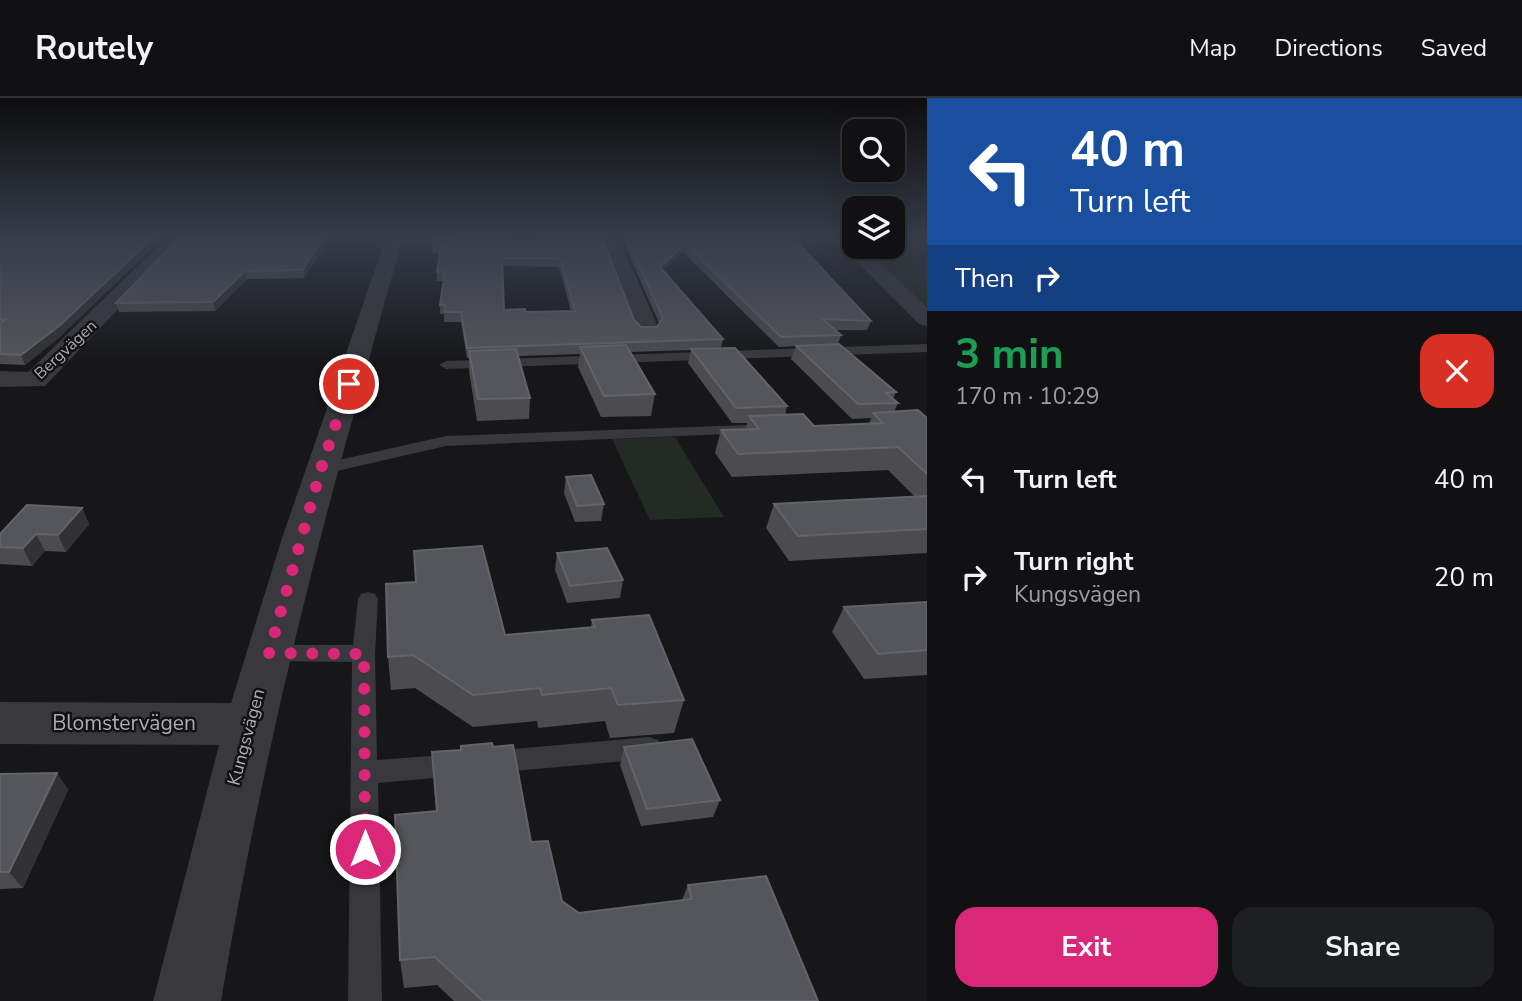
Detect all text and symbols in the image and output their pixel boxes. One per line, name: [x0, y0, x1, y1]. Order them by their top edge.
text: Routely: [35, 26, 153, 71]
text: Map: [1189, 32, 1236, 64]
text: Directions: [1274, 32, 1383, 64]
text: Saved: [1421, 32, 1487, 64]
text: 40 m: [1070, 116, 1185, 183]
map controls: [842, 119, 905, 259]
button: search: [842, 119, 905, 182]
icon: left: [955, 126, 1046, 217]
text: Turn left: [1070, 180, 1190, 223]
button: layers: [842, 196, 905, 259]
icon: right: [1028, 259, 1066, 297]
text: Then: [955, 261, 1014, 296]
street label: Bergvägen: [30, 315, 102, 384]
text: 3 min: [955, 326, 1064, 383]
button: close: [1420, 334, 1494, 408]
pin: [319, 354, 379, 414]
icon: arrive: [330, 365, 368, 403]
text: 170 m · 10:29: [955, 381, 1100, 412]
icon: left: [955, 460, 993, 498]
text: Turn left: [1014, 462, 1117, 497]
text: 40 m: [1434, 462, 1494, 497]
text: Turn right: [1014, 544, 1133, 579]
icon: right: [955, 558, 993, 596]
text: 20 m: [1434, 560, 1494, 595]
text: Kungsvägen: [1014, 579, 1141, 610]
street label: Kungsvägen: [222, 686, 270, 788]
street label: Blomstervägen: [52, 709, 196, 737]
position arrow: [328, 812, 402, 886]
button: Exit: [955, 907, 1218, 987]
button: Share: [1232, 907, 1494, 987]

